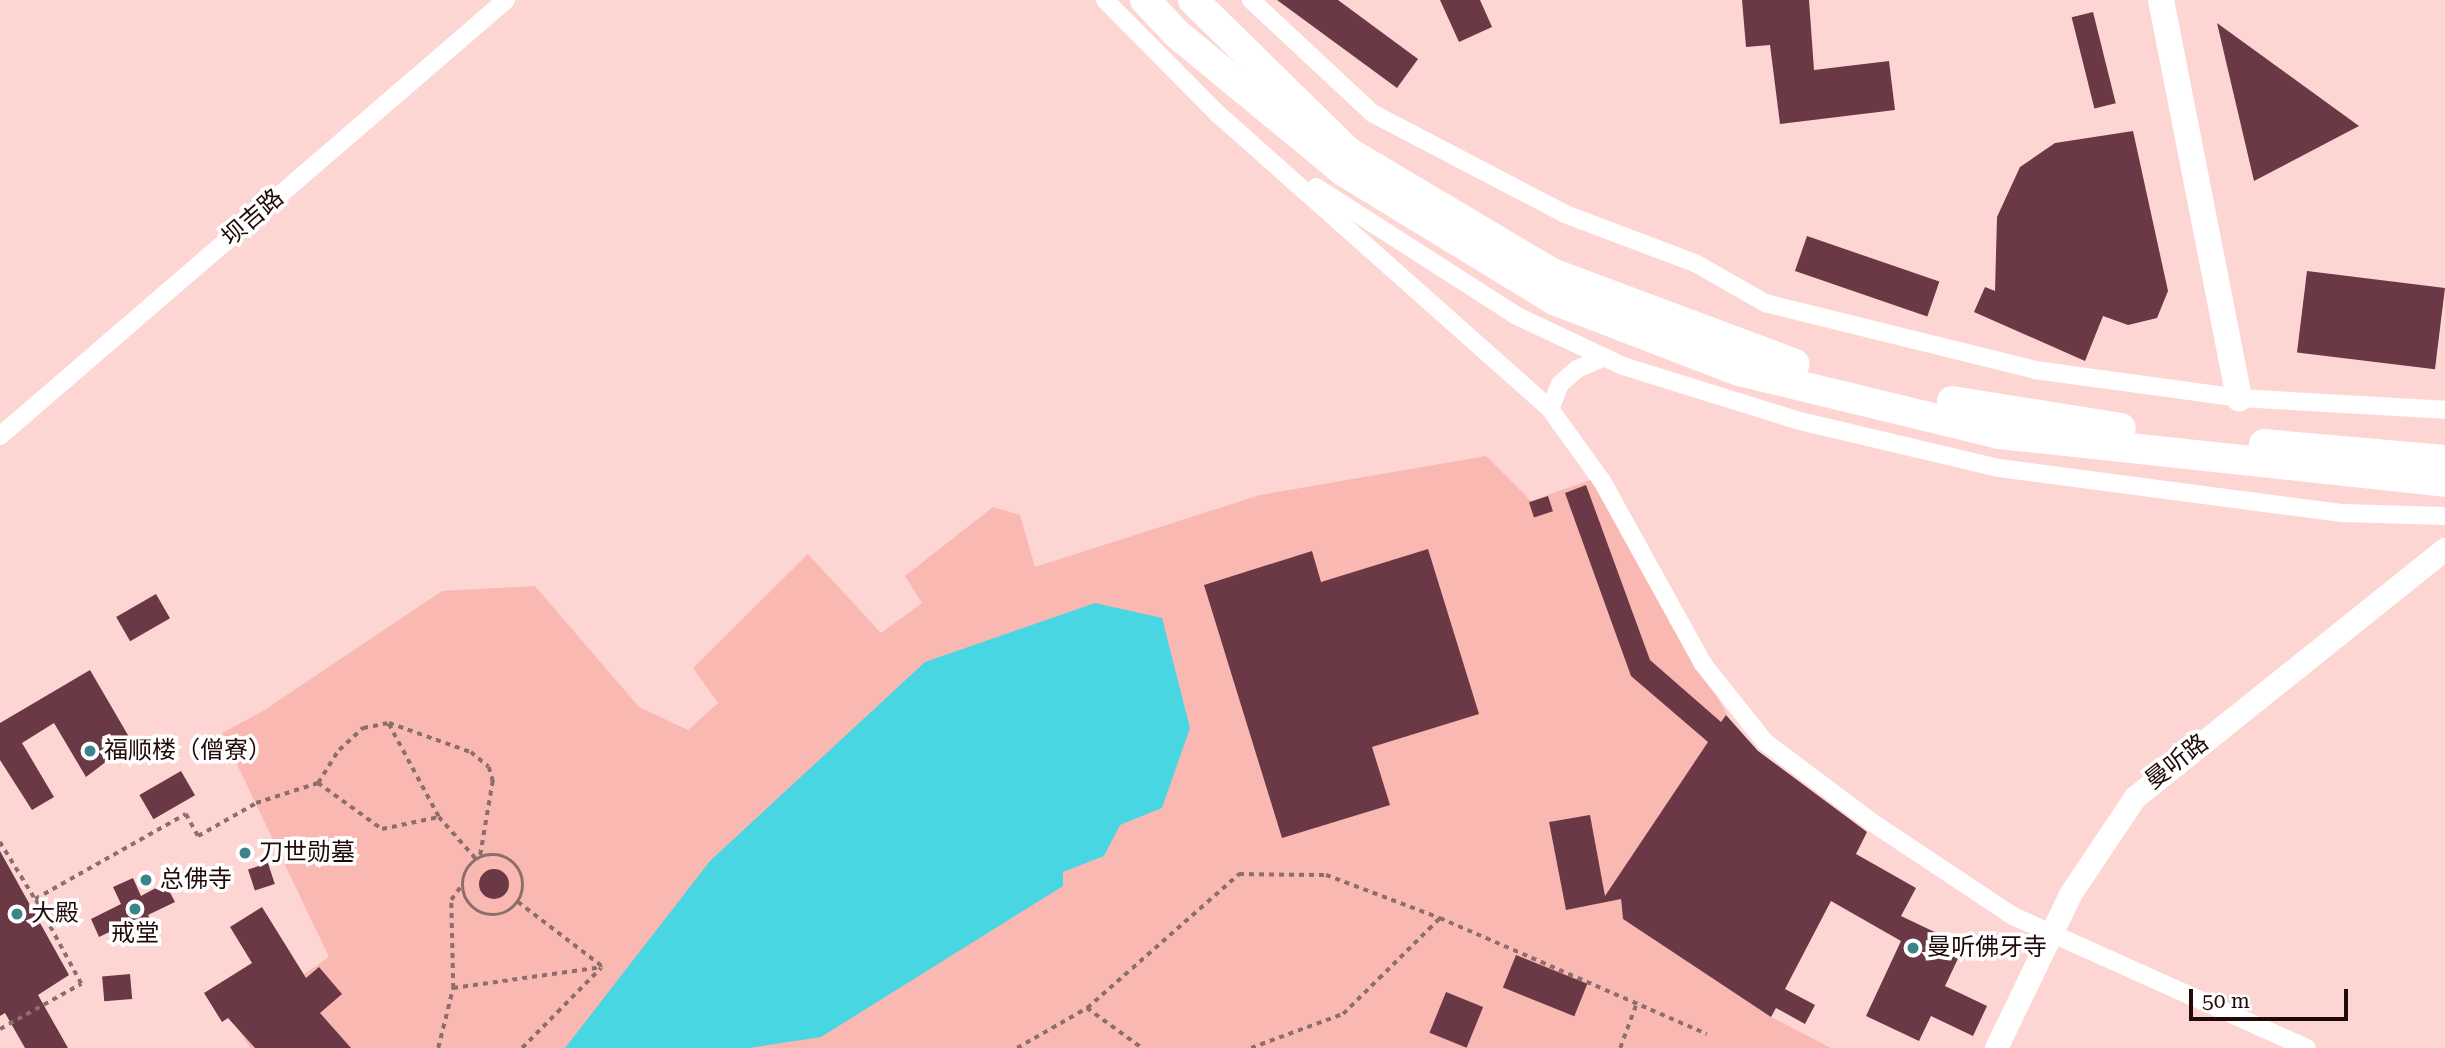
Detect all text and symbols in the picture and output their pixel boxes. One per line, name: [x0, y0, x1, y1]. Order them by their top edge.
street label: 坝吉路: [216, 184, 290, 252]
street label: 曼听路: [2140, 728, 2214, 796]
place label: 福顺楼（僧寮）: [104, 737, 272, 765]
marker: 福顺楼（僧寮）: [82, 743, 98, 759]
place label: 刀世勋墓: [259, 839, 355, 867]
marker: 刀世勋墓: [237, 845, 253, 861]
place label: 总佛寺: [160, 866, 232, 894]
marker: 总佛寺: [138, 872, 154, 888]
place label: 大殿: [31, 900, 79, 928]
marker: 戒堂: [127, 901, 143, 917]
marker: 大殿: [9, 906, 25, 922]
place label: 戒堂: [111, 920, 159, 948]
place label: 曼听佛牙寺: [1927, 934, 2047, 962]
marker: 曼听佛牙寺: [1905, 940, 1921, 956]
scale bar: [2193, 974, 2352, 1018]
text: 50 m: [2202, 989, 2250, 1013]

